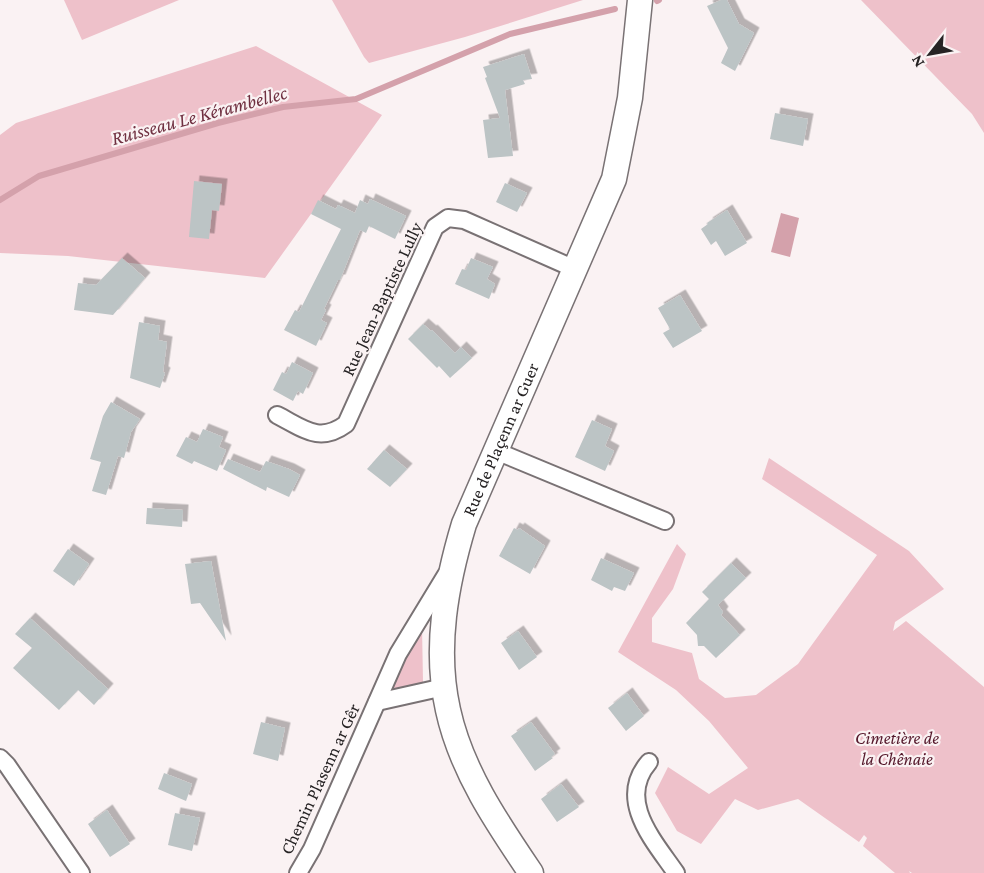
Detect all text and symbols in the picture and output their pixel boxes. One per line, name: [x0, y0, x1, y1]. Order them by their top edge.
north arrow: [900, 24, 960, 84]
text: N: [907, 52, 928, 71]
water label: Ruisseau Le Kérambellec: [109, 81, 290, 149]
street label: Rue Jean-Baptiste Lully: [338, 218, 427, 379]
street label: Rue de Plaçenn ar Guer: [459, 359, 543, 519]
street label: Chemin Plasenn ar Gêr: [276, 700, 364, 858]
park label: Cimetière de la Chênaie: [855, 728, 939, 769]

